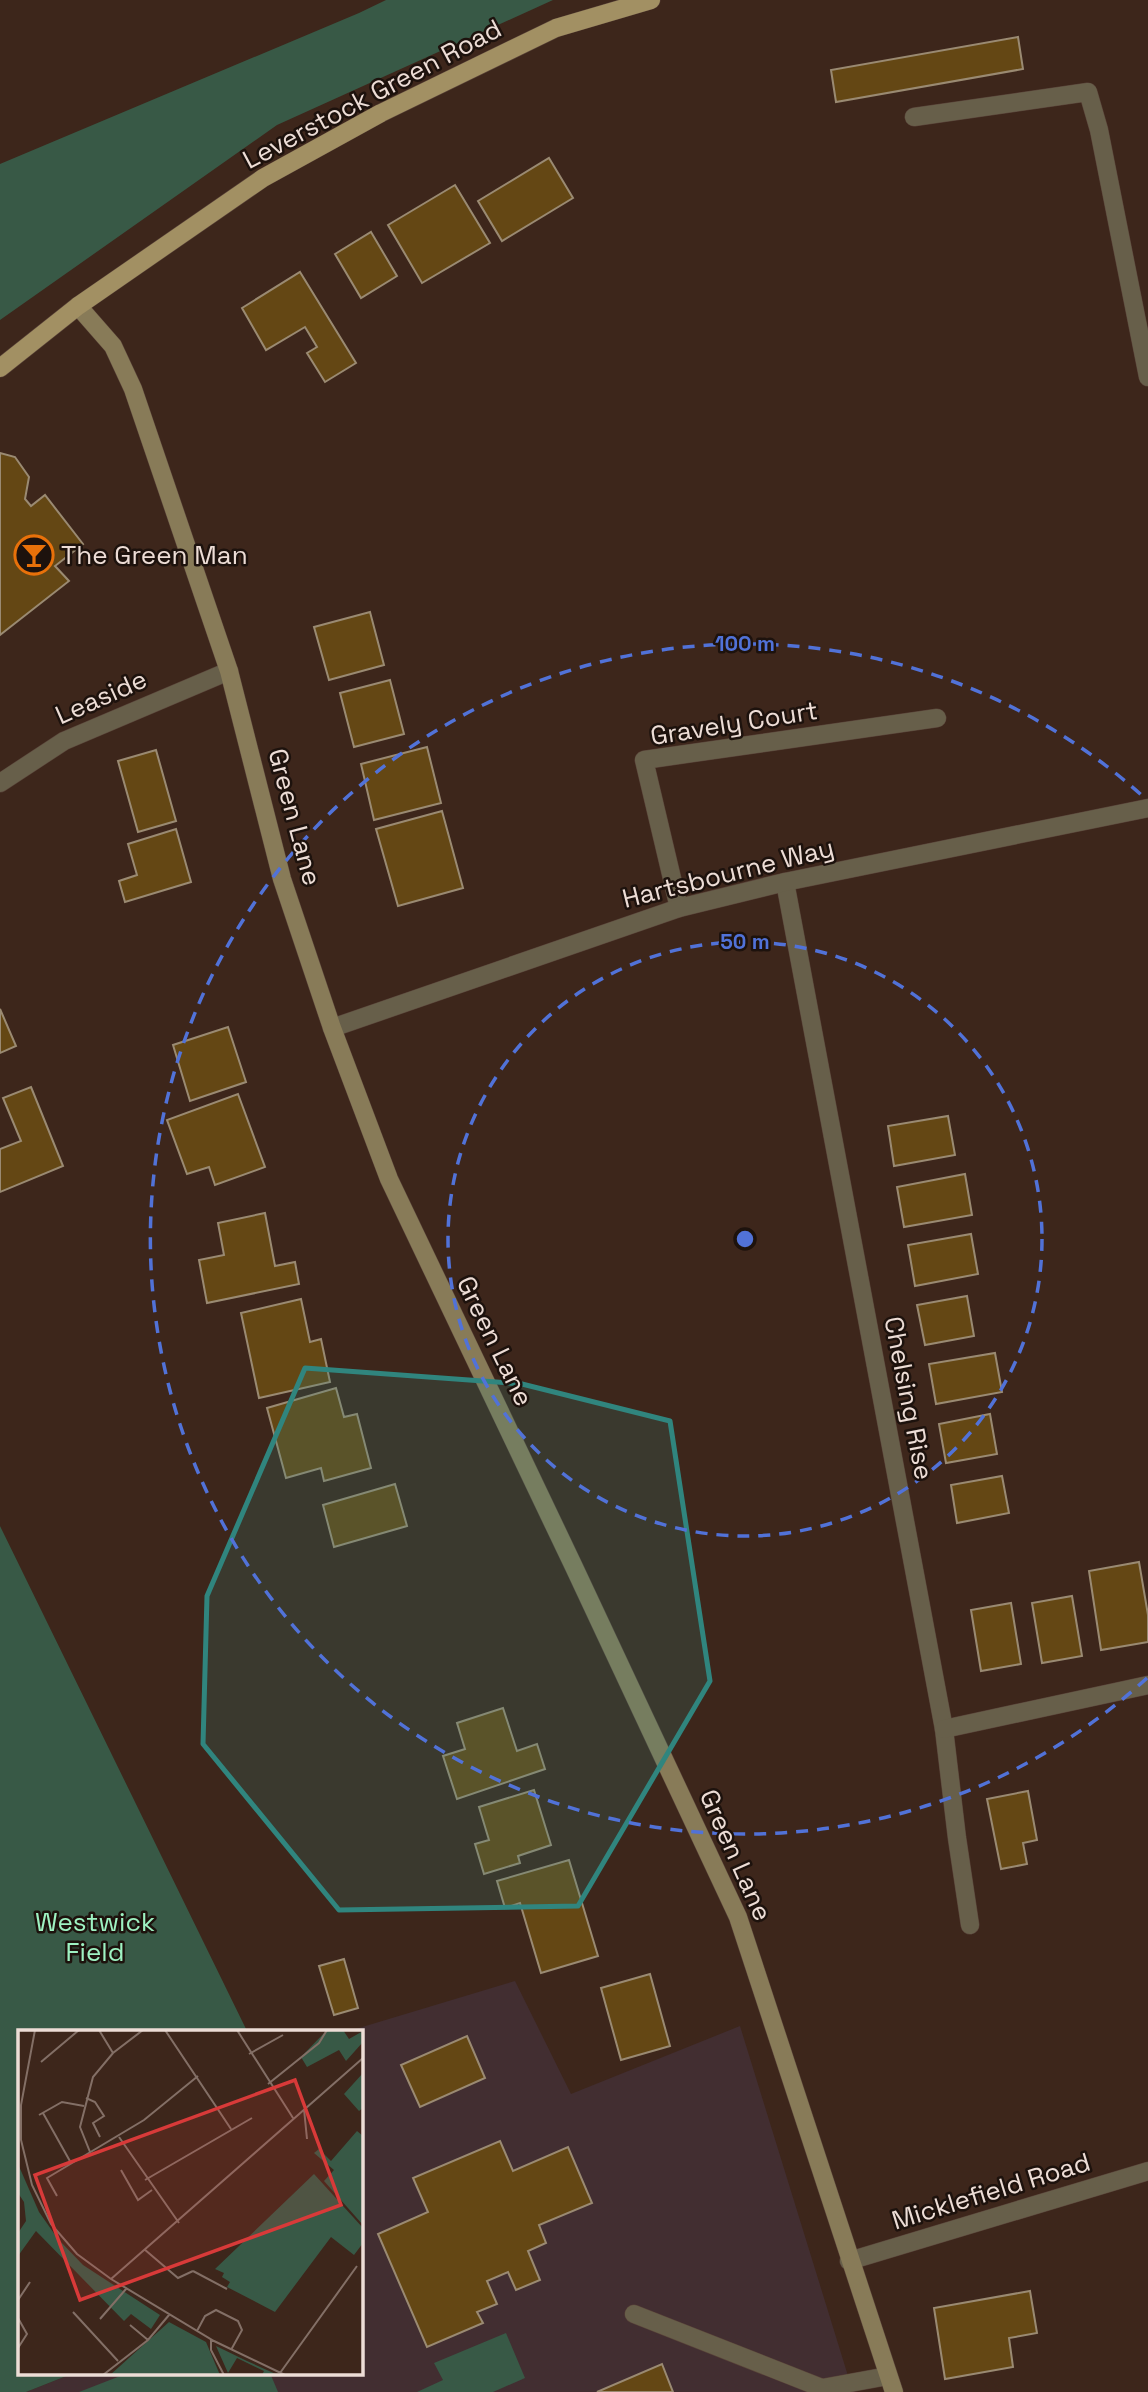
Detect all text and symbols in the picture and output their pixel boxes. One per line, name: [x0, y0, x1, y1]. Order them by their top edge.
street label: Leverstock Green Road: [237, 11, 507, 177]
bar icon: The Green Man: [13, 534, 55, 576]
place label: The Green Man: [61, 538, 248, 572]
text: 100 m: [715, 630, 775, 657]
street label: Leaside: [50, 662, 152, 732]
street label: Gravely Court: [648, 693, 820, 753]
street label: Green Lane: [260, 745, 330, 889]
street label: Hartsbourne Way: [619, 830, 837, 916]
text: 50 m: [720, 928, 770, 955]
centre of rings: [733, 1227, 757, 1251]
street label: Green Lane: [449, 1270, 541, 1412]
street label: Chelsing Rise: [877, 1313, 941, 1483]
street label: Green Lane: [692, 1784, 780, 1926]
park label: Westwick Field: [35, 1905, 155, 1969]
inset map: [18, 2030, 362, 2374]
street label: Micklefield Road: [888, 2145, 1094, 2237]

